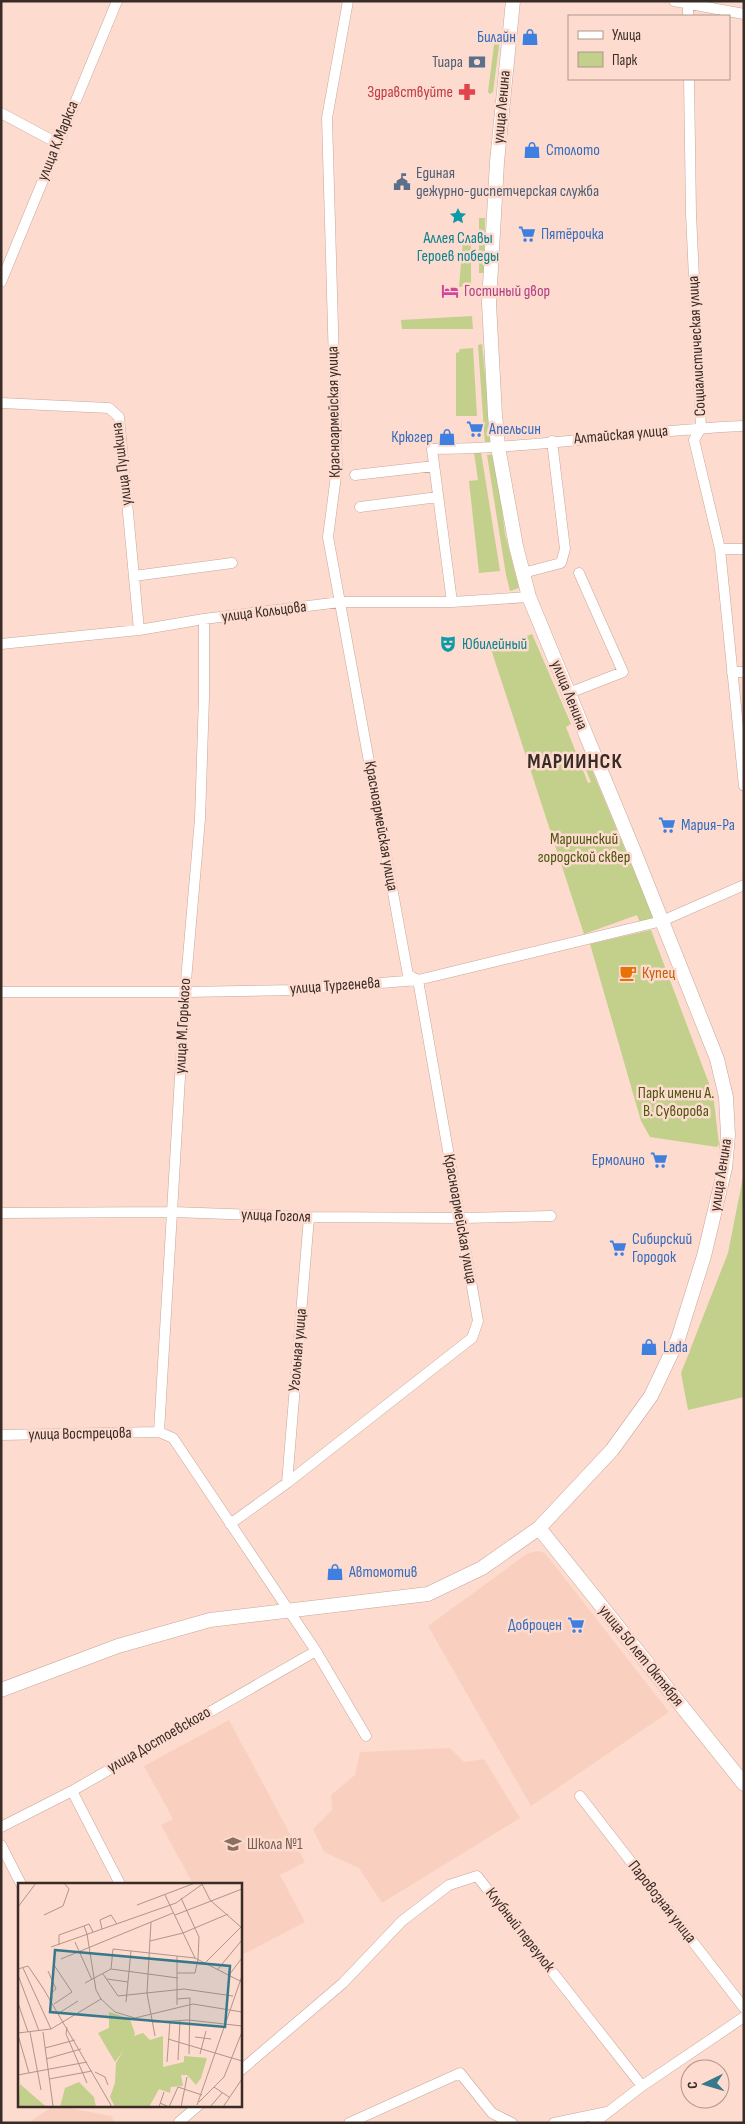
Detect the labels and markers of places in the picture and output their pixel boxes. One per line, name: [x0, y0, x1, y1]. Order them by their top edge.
shop icon: Билайн: [520, 27, 540, 47]
place label: Билайн: [477, 28, 516, 47]
bank icon: Тиара: [467, 52, 487, 72]
place label: Тиара: [432, 53, 463, 72]
pharmacy icon: Здравствуйте: [457, 82, 477, 102]
place label: Здравствуйте: [367, 83, 453, 102]
shop icon: Столото: [522, 140, 542, 160]
place label: Столото: [546, 141, 600, 160]
place label: Единая дежурно-диспетчерская служба: [416, 164, 599, 201]
public building icon: Единая дежурно-диспетчерская служба: [392, 172, 412, 192]
place icon: Аллея Славы Героев победы: [448, 206, 468, 226]
supermarket icon: Пятёрочка: [517, 224, 537, 244]
place label: Пятёрочка: [541, 225, 604, 244]
place label: Аллея Славы Героев победы: [417, 229, 499, 266]
hotel icon: Гостиный двор: [440, 281, 460, 301]
place label: Гостиный двор: [464, 282, 550, 301]
supermarket icon: Апельсин: [465, 419, 485, 439]
place label: Апельсин: [488, 420, 541, 439]
shop icon: Крюгер: [437, 427, 457, 447]
place label: Крюгер: [391, 428, 433, 447]
theatre icon: Юбилейный: [438, 634, 458, 654]
place label: Юбилейный: [462, 635, 527, 654]
supermarket icon: Мария-Ра: [657, 815, 677, 835]
place label: Мария-Ра: [681, 816, 735, 835]
cafe icon: Купец: [618, 963, 638, 983]
place label: Купец: [642, 964, 675, 983]
supermarket icon: Ермолино: [649, 1150, 669, 1170]
place label: Ермолино: [592, 1151, 645, 1170]
place label: Сибирский Городок: [632, 1230, 692, 1267]
supermarket icon: Сибирский Городок: [608, 1238, 628, 1258]
shop icon: Lada: [639, 1337, 659, 1357]
place label: Lada: [663, 1338, 688, 1357]
shop icon: Автомотив: [325, 1562, 345, 1582]
place label: Автомотив: [348, 1563, 417, 1582]
supermarket icon: Доброцен: [566, 1615, 586, 1635]
place label: Доброцен: [508, 1616, 562, 1635]
school or university icon: Школа №1: [223, 1834, 243, 1854]
place label: Школа №1: [247, 1835, 303, 1854]

